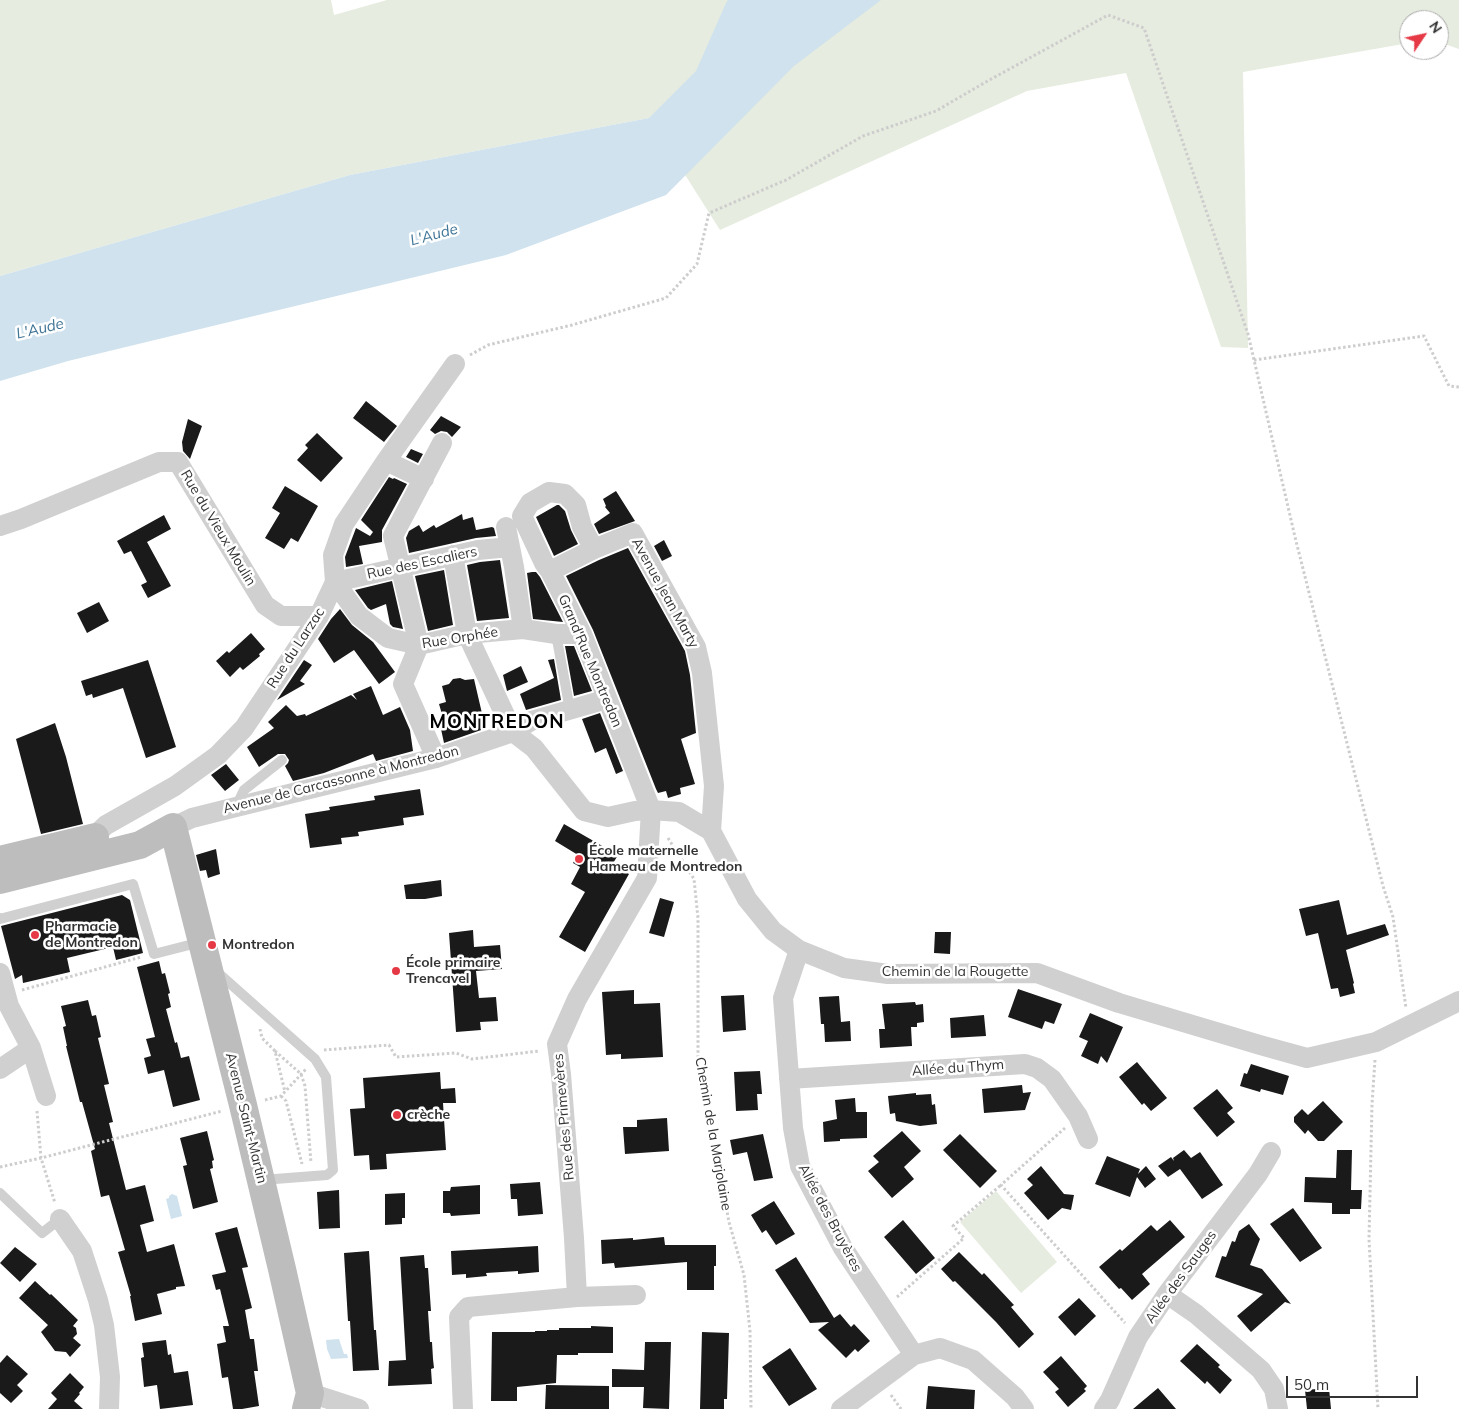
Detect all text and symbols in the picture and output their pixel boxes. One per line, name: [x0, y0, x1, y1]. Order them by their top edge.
north arrow: [1399, 10, 1449, 60]
text: N: [1425, 18, 1446, 37]
water label: L'Aude: [408, 220, 460, 250]
water label: L'Aude: [14, 315, 66, 343]
street label: Rue du Vieux Moulin: [177, 467, 259, 589]
street label: Avenue Jean Marty: [628, 535, 702, 651]
street label: Rue des Escaliers: [365, 543, 479, 583]
street label: Grand'Rue Montredon: [554, 592, 626, 730]
street label: Rue du Larzac: [264, 604, 328, 692]
street label: Rue Orphée: [421, 624, 499, 652]
district label: MONTREDON: [428, 711, 566, 733]
street label: Avenue de Carcassonne à Montredon: [222, 743, 460, 817]
place label: École maternelle Hameau de Montredon: [589, 843, 743, 876]
marker: École maternelle Hameau de Montredon: [573, 853, 585, 865]
place label: Pharmacie de Montredon: [45, 919, 138, 952]
marker: Pharmacie de Montredon: [29, 929, 41, 941]
place label: Montredon: [222, 937, 295, 953]
marker: Montredon: [206, 939, 218, 951]
place label: École primaire Trencavel: [406, 955, 500, 988]
street label: Chemin de la Rougette: [882, 964, 1028, 980]
marker: École primaire Trencavel: [390, 965, 402, 977]
street label: Avenue Saint-Martin: [222, 1051, 270, 1185]
street label: Rue des Primevères: [550, 1053, 578, 1181]
street label: Chemin de la Marjolaine: [691, 1056, 735, 1212]
street label: Allée du Thym: [911, 1056, 1005, 1080]
place label: crèche: [407, 1107, 450, 1123]
marker: crèche: [391, 1109, 403, 1121]
street label: Allée des Bruyères: [795, 1161, 865, 1275]
street label: Allée des Sauges: [1142, 1227, 1220, 1327]
scale bar: [1289, 1366, 1422, 1398]
text: 50 m: [1294, 1375, 1329, 1394]

